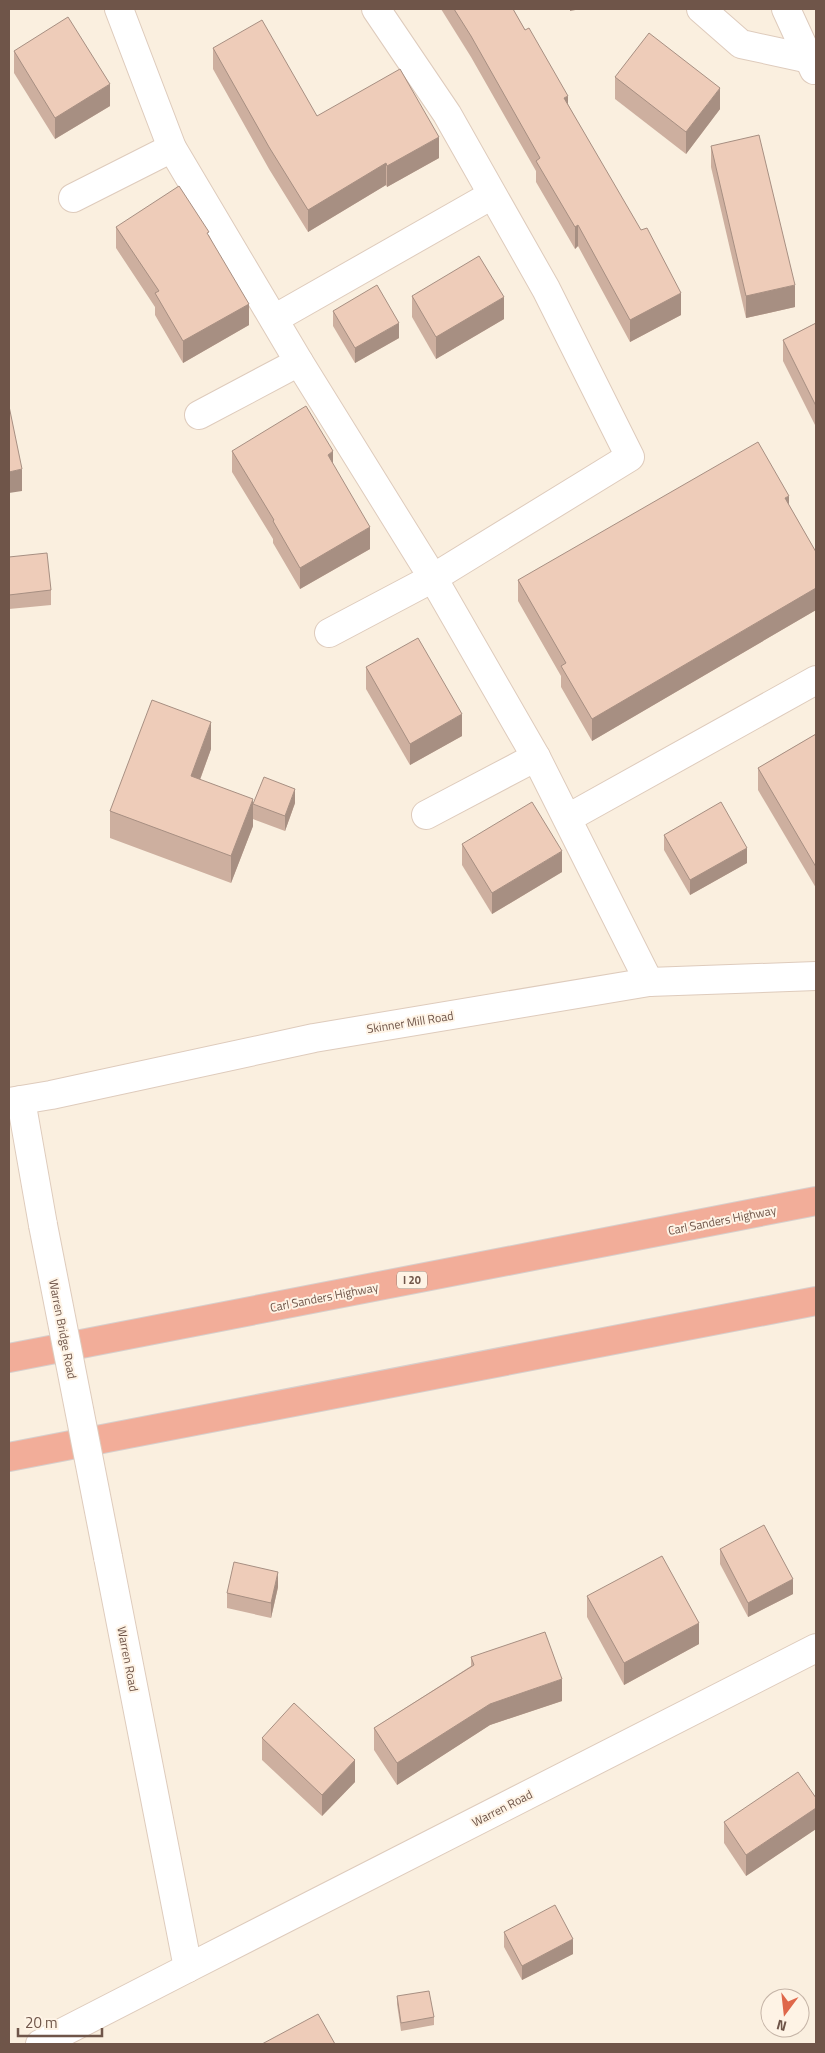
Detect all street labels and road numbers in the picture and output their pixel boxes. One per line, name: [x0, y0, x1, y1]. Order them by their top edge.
street label: Skinner Mill Road: [365, 1006, 455, 1038]
street label: Carl Sanders Highway: [666, 1200, 778, 1240]
road number: I 20: [397, 1272, 427, 1288]
street label: Carl Sanders Highway: [268, 1277, 380, 1317]
street label: Warren Bridge Road: [44, 1278, 82, 1380]
street label: Warren Road: [112, 1625, 144, 1693]
street label: Warren Road: [468, 1785, 536, 1831]

